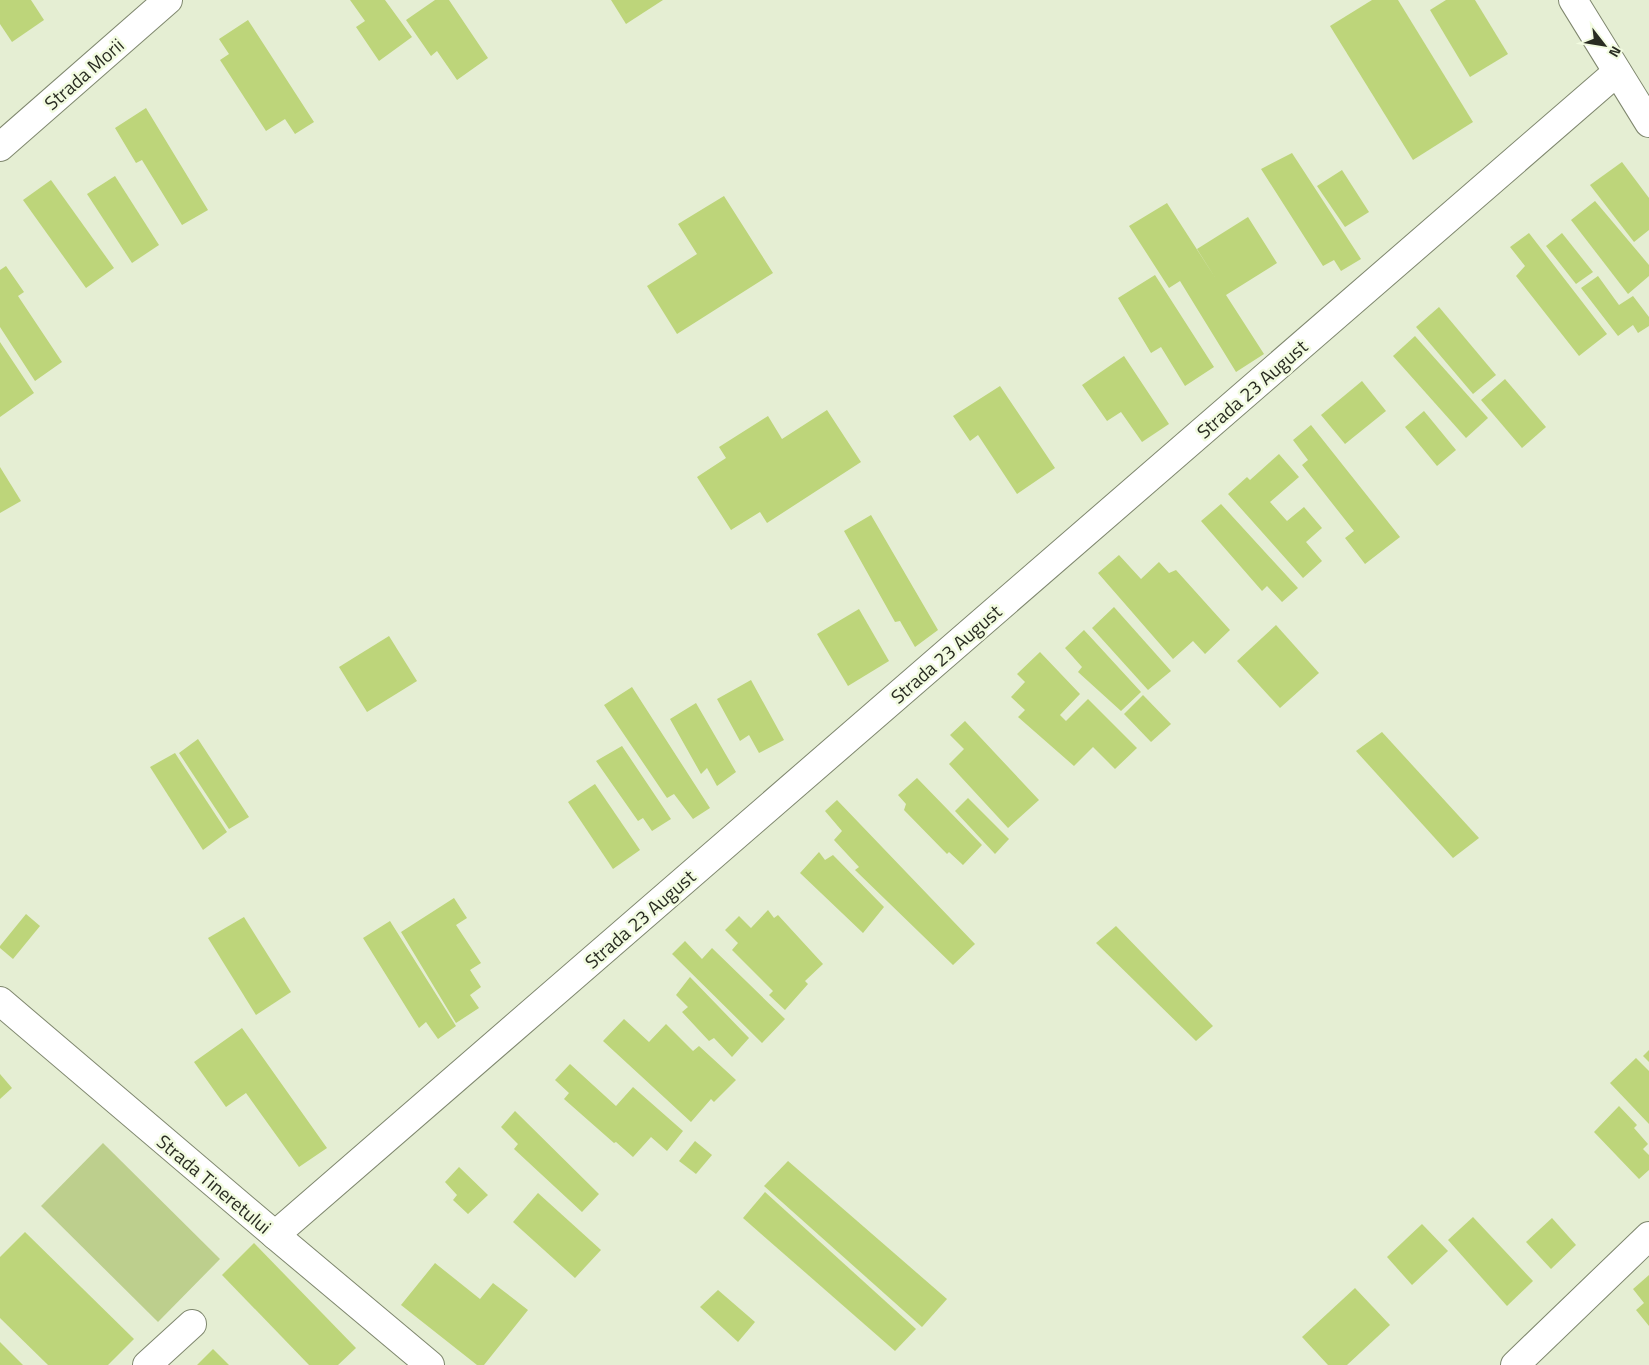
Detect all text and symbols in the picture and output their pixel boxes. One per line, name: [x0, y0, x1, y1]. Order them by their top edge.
north arrow: [1579, 20, 1629, 70]
street label: Strada Morii: [37, 31, 130, 117]
text: N: [1604, 42, 1627, 62]
street label: Strada 23 August: [1190, 332, 1314, 445]
street label: Strada 23 August: [884, 597, 1008, 710]
street label: Strada 23 August: [578, 862, 702, 975]
street label: Strada Tineretului: [151, 1127, 278, 1240]

